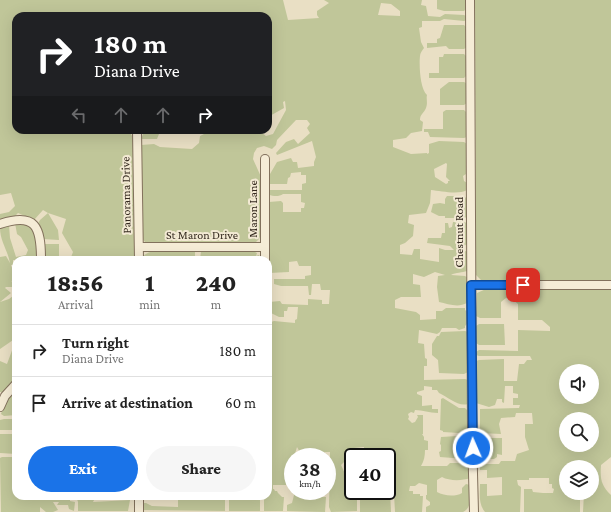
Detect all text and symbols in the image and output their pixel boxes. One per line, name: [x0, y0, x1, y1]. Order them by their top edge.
icon: right: [28, 28, 80, 80]
text: 180 m: [94, 28, 167, 59]
text: Diana Drive: [94, 61, 180, 81]
icon: left: [68, 104, 90, 126]
icon: ahead: [110, 104, 132, 126]
icon: ahead: [152, 104, 174, 126]
icon: right: [194, 104, 216, 126]
street label: Panorama Drive: [118, 156, 134, 234]
street label: Maron Lane: [246, 180, 260, 238]
street label: Chestnut Road: [452, 196, 466, 267]
street label: St Maron Drive: [166, 228, 238, 242]
pin: [506, 268, 540, 302]
text: 18:56: [48, 269, 104, 296]
text: 1: [145, 269, 154, 296]
text: 240: [196, 269, 236, 296]
icon: arrive: [512, 274, 534, 296]
text: Arrival: [58, 297, 93, 312]
text: min: [139, 297, 160, 312]
text: m: [211, 297, 221, 312]
text: Turn right: [62, 335, 129, 351]
icon: right: [28, 340, 50, 362]
text: 180 m: [220, 343, 256, 359]
text: Diana Drive: [62, 351, 124, 366]
map controls: [559, 364, 599, 500]
button: sound: [559, 364, 599, 404]
icon: arrive: [28, 392, 50, 414]
text: Arrive at destination: [62, 395, 193, 411]
text: 60 m: [225, 395, 256, 411]
button: search: [559, 412, 599, 452]
position arrow: [452, 427, 494, 469]
button: Exit: [28, 446, 138, 492]
button: Share: [146, 446, 256, 492]
speed limit sign: 40: [344, 448, 396, 500]
text: 38: [299, 458, 321, 480]
button: layers: [559, 460, 599, 500]
text: km/h: [299, 478, 321, 489]

